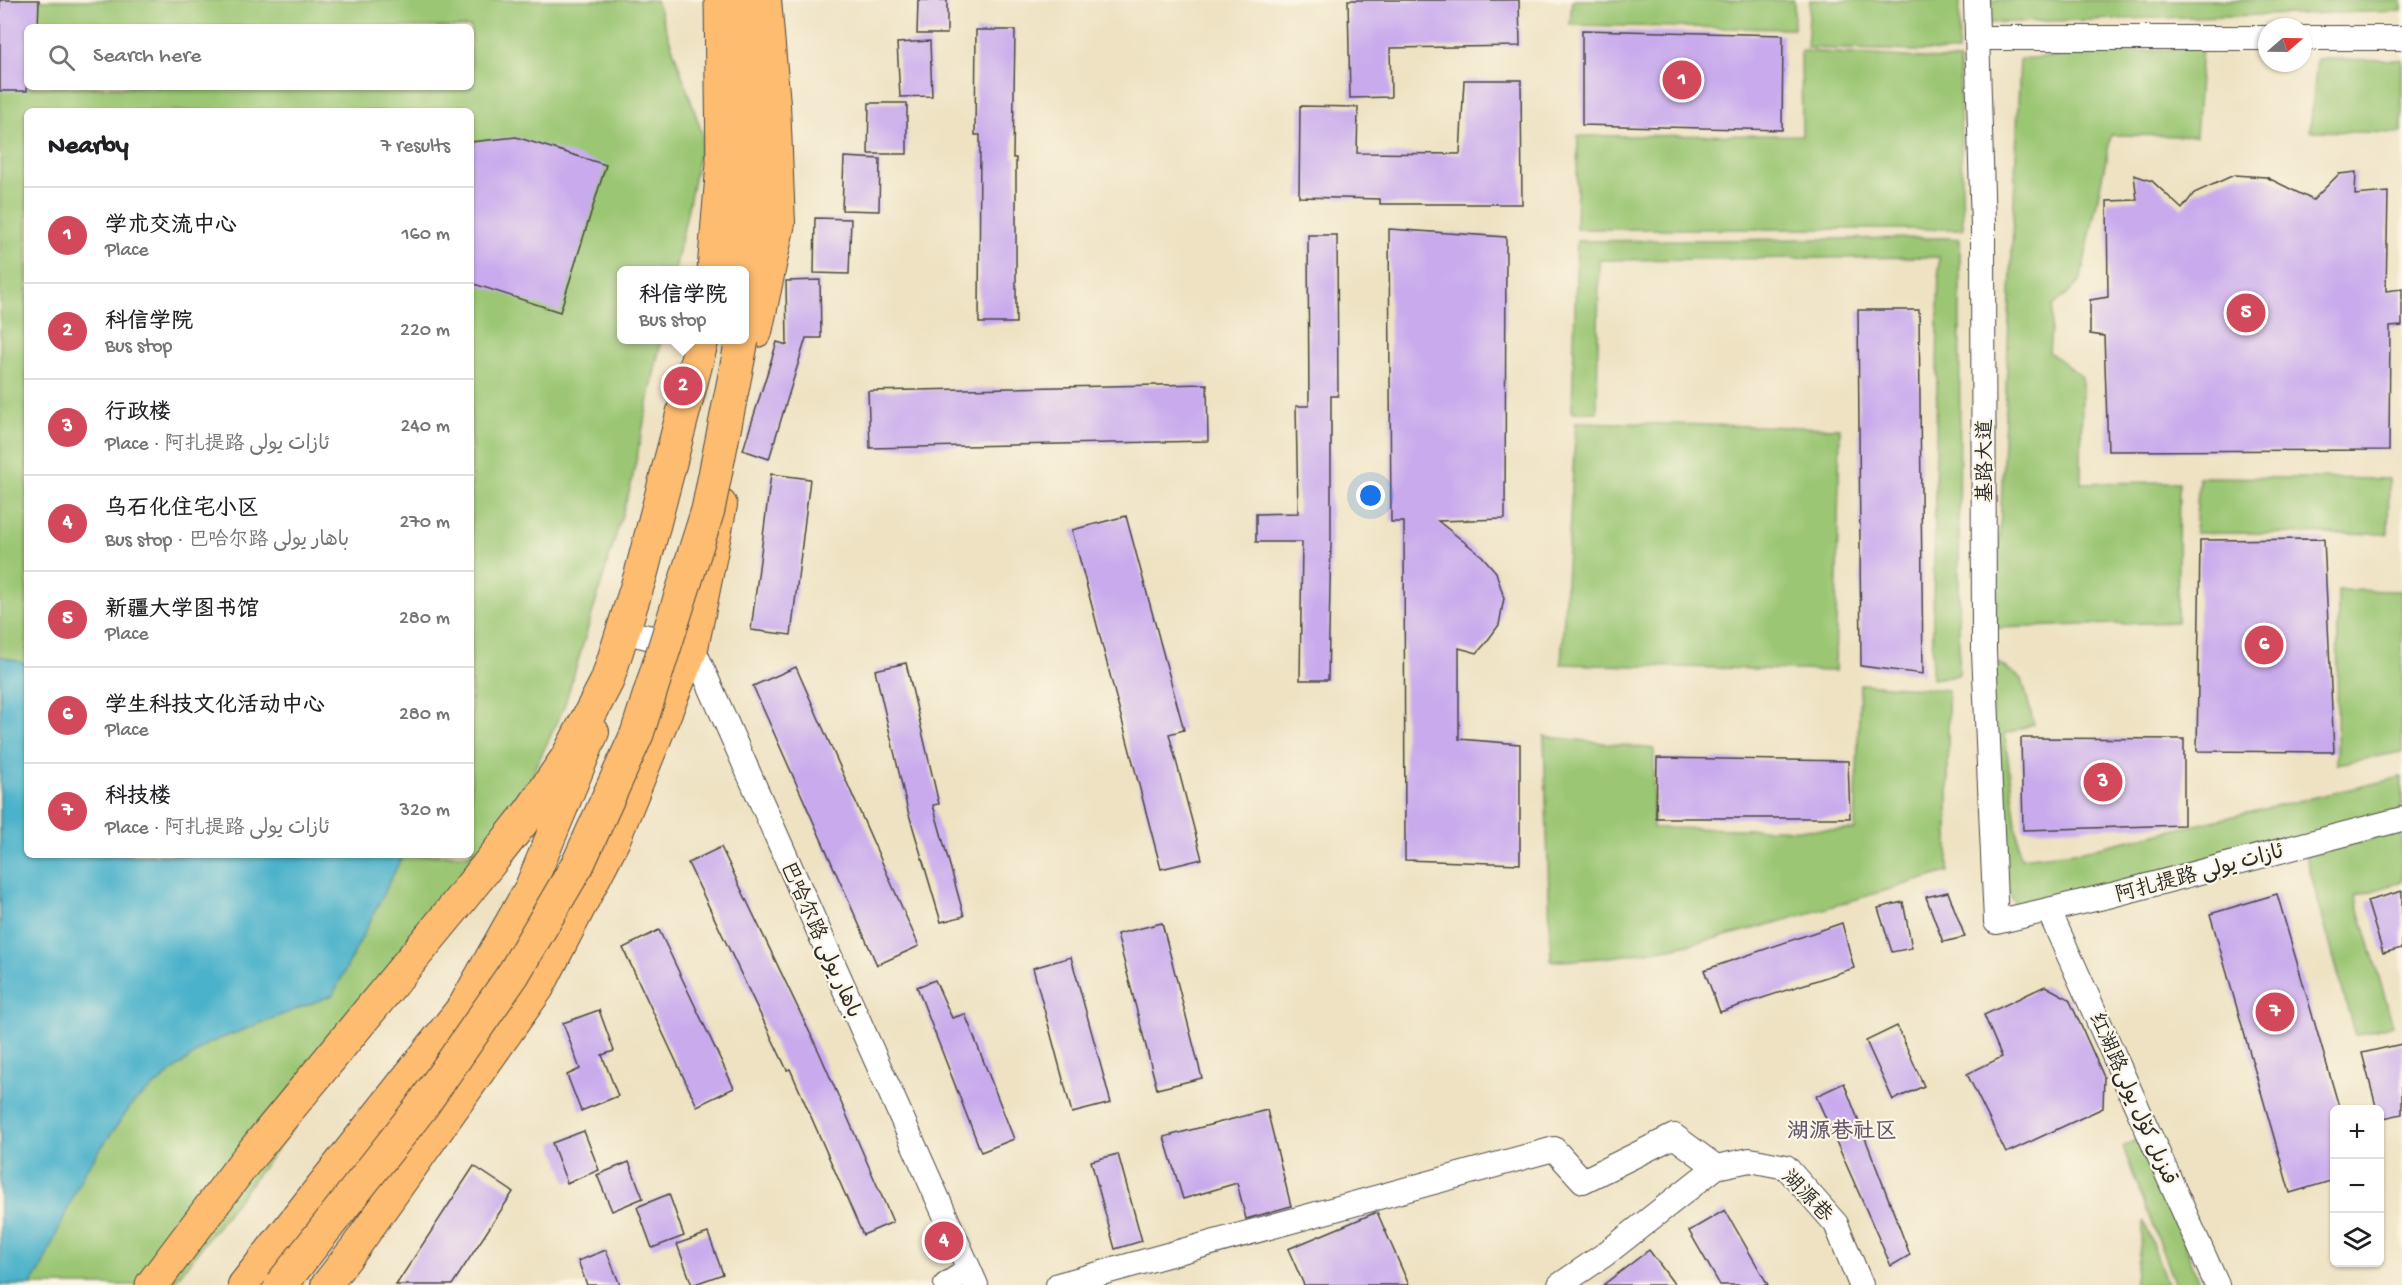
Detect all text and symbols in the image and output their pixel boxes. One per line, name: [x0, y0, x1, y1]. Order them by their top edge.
north arrow: [2258, 18, 2312, 72]
search box: [24, 24, 474, 90]
icon: search: [45, 41, 78, 74]
text: Search here: [93, 44, 201, 70]
pin: 1: [1662, 58, 1702, 103]
text: Nearby: [48, 132, 129, 163]
text: 7 results: [381, 136, 450, 159]
text: 学术交流中心: [105, 214, 237, 240]
text: 1: [63, 224, 72, 247]
text: 160 m: [401, 224, 450, 247]
text: Place: [105, 240, 149, 263]
popup: [617, 266, 749, 344]
text: 科信学院: [639, 284, 727, 310]
pin: 5: [2226, 290, 2266, 336]
text: 科信学院: [105, 310, 193, 336]
text: Bus stop: [639, 310, 706, 333]
text: 2: [63, 320, 72, 343]
text: 220 m: [400, 320, 450, 343]
text: Bus stop: [105, 336, 172, 359]
pin: 2: [664, 364, 702, 408]
text: 行政楼: [105, 401, 171, 427]
text: 3: [62, 416, 73, 439]
text: 240 m: [400, 416, 450, 439]
street label: 基路大道: [1973, 419, 2000, 503]
text: Place · 阿扎提路 ئازات يولى: [105, 434, 329, 457]
your location: [1356, 481, 1385, 510]
text: 乌石化住宅小区: [105, 497, 259, 523]
text: 4: [63, 512, 72, 535]
text: 270 m: [400, 512, 450, 535]
text: Bus stop · 巴哈尔路 باھار يولى: [105, 530, 349, 553]
text: 新疆大学图书馆: [105, 598, 259, 624]
text: 5: [62, 608, 73, 631]
text: 280 m: [399, 608, 450, 631]
pin: 6: [2244, 622, 2284, 668]
text: Place: [105, 624, 149, 647]
text: 学生科技文化活动中心: [105, 694, 325, 720]
text: 6: [62, 704, 73, 727]
text: 280 m: [399, 704, 450, 727]
text: Place: [105, 720, 149, 743]
pin: 3: [2084, 760, 2122, 804]
text: 科技楼: [105, 785, 171, 811]
text: 7: [62, 800, 73, 823]
text: 320 m: [400, 800, 450, 823]
text: Place · 阿扎提路 ئازات يولى: [105, 818, 329, 841]
street label: 阿扎提路 ئازات يولى: [2112, 839, 2287, 910]
street label: 巴哈尔路 باھار يولى: [773, 857, 866, 1023]
pin: 7: [2256, 990, 2294, 1034]
street label: 红湖路قىزىل كۆل يولى: [2081, 1008, 2182, 1190]
map controls: [2330, 1105, 2384, 1267]
button: +: [2330, 1105, 2384, 1159]
district label: 湖源巷社区: [1787, 1118, 1897, 1146]
button: −: [2330, 1159, 2384, 1213]
street label: 湖源巷: [1775, 1165, 1838, 1229]
button: layers: [2330, 1213, 2384, 1267]
pin: 4: [924, 1218, 964, 1264]

